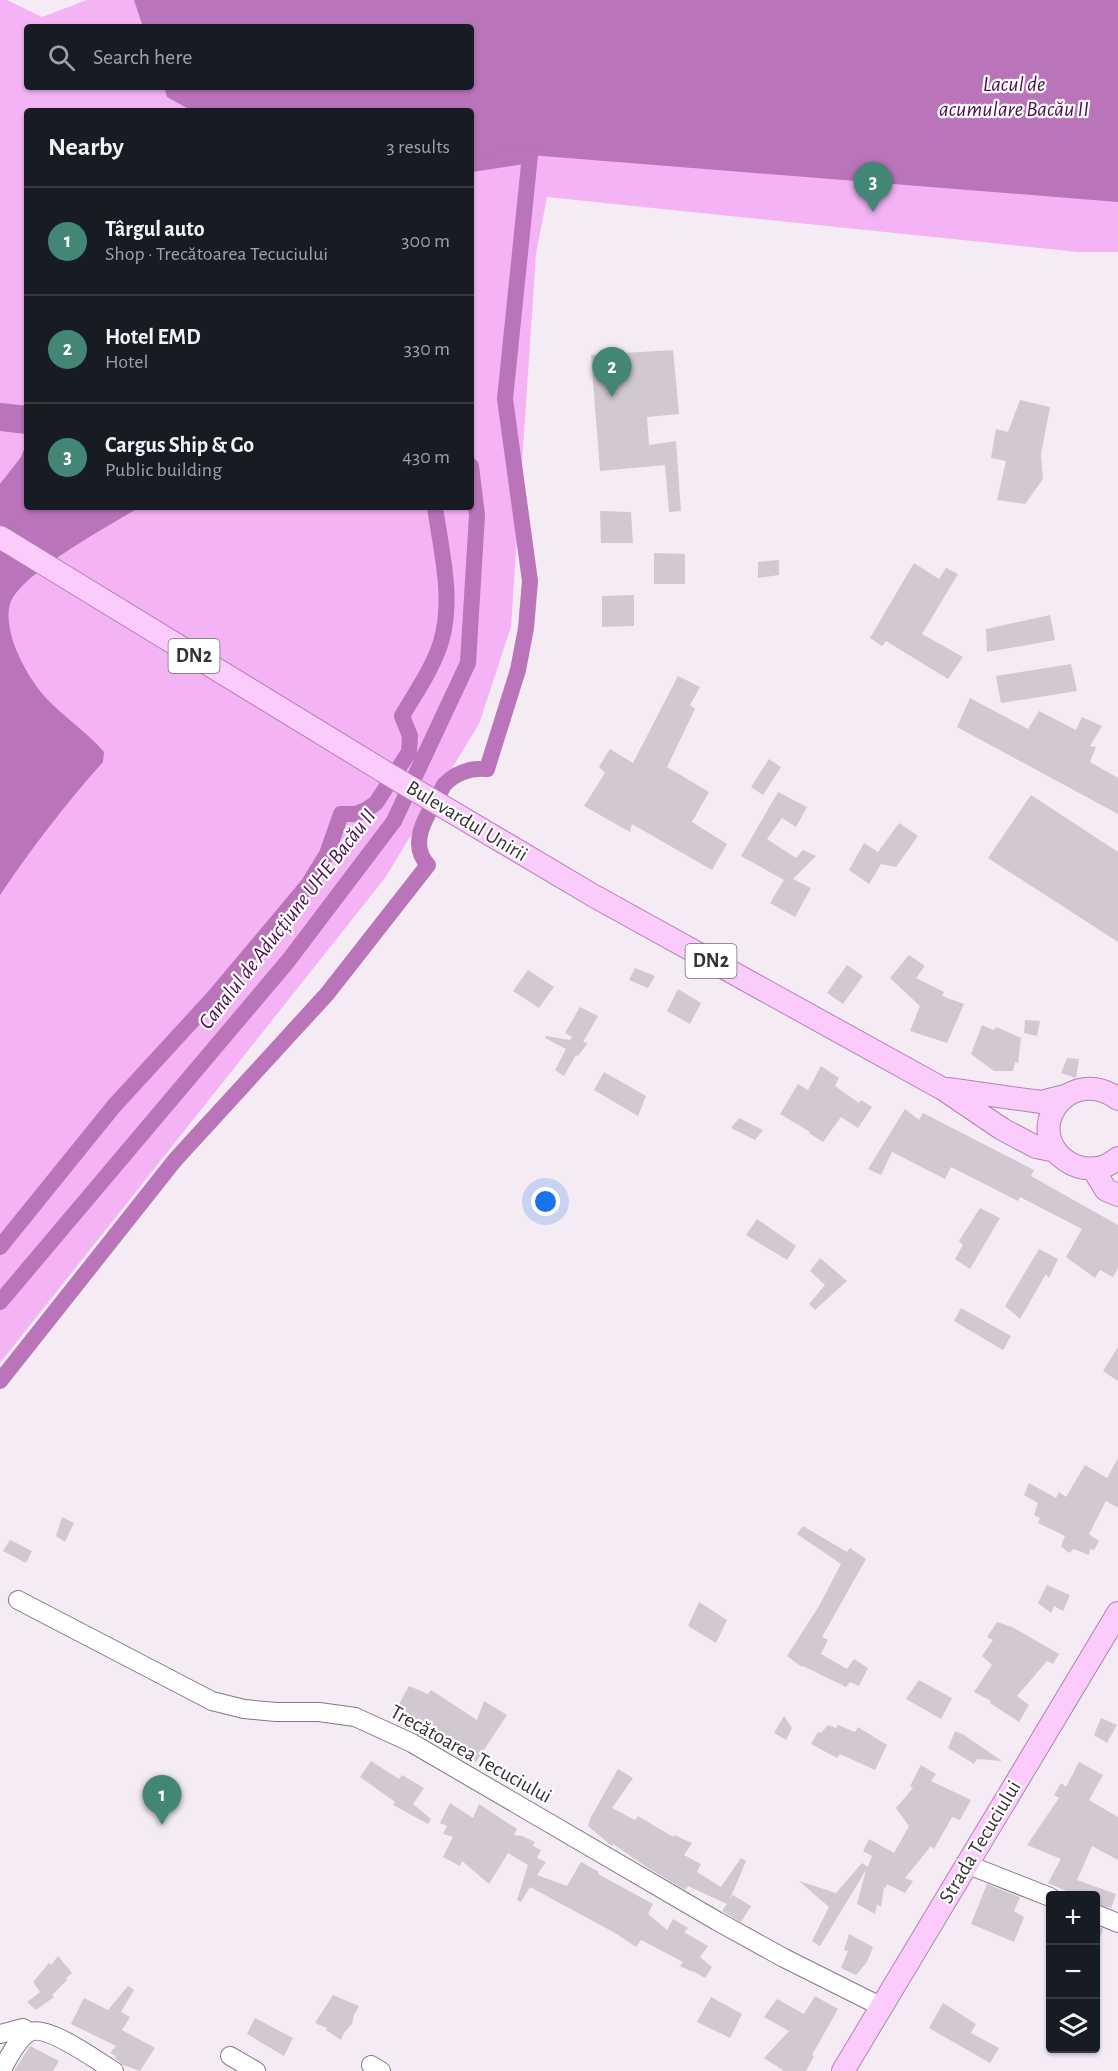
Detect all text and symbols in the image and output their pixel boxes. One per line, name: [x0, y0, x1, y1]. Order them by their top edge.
search box: [24, 24, 474, 90]
icon: search: [45, 41, 78, 74]
text: Search here: [93, 46, 192, 68]
water label: Lacul de acumulare Bacău II: [939, 73, 1089, 120]
text: Nearby: [48, 134, 124, 160]
text: 3 results: [386, 137, 450, 157]
pin: 3: [854, 162, 892, 212]
text: Târgul auto: [105, 218, 205, 240]
text: 1: [64, 231, 71, 251]
text: 300 m: [401, 231, 450, 251]
text: Shop · Trecătoarea Tecuciului: [105, 244, 328, 264]
text: Hotel EMD: [105, 326, 201, 348]
text: 2: [63, 339, 72, 359]
text: 330 m: [404, 339, 450, 359]
pin: 2: [592, 348, 632, 397]
text: Hotel: [105, 352, 148, 372]
text: Cargus Ship & Go: [105, 434, 254, 456]
text: 3: [63, 447, 72, 467]
text: 430 m: [402, 447, 450, 467]
text: Public building: [105, 460, 222, 480]
road number: DN2: [168, 639, 220, 673]
street label: Bulevardul Unirii: [403, 777, 531, 865]
water label: Canalul de Aducțiune UHE Bacău II: [194, 805, 381, 1035]
road number: DN2: [686, 944, 736, 978]
your location: [531, 1187, 560, 1216]
street label: Trecătoarea Tecuciului: [387, 1701, 555, 1807]
pin: 1: [142, 1776, 182, 1825]
street label: Strada Tecuciului: [935, 1777, 1025, 1907]
map controls: [1046, 1891, 1100, 2053]
button: +: [1046, 1891, 1100, 1945]
button: −: [1046, 1945, 1100, 1999]
button: layers: [1046, 1999, 1100, 2053]

